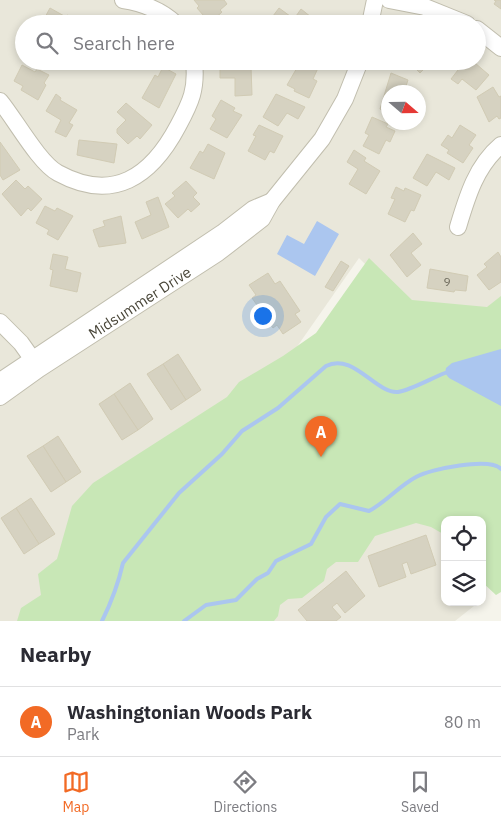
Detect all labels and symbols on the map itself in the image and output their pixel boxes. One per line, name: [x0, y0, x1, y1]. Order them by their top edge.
north arrow: [381, 85, 426, 130]
street label: Midsummer Drive: [85, 262, 195, 343]
house number: 9: [443, 274, 451, 289]
your location: [250, 303, 276, 329]
pin: A: [305, 416, 337, 457]

